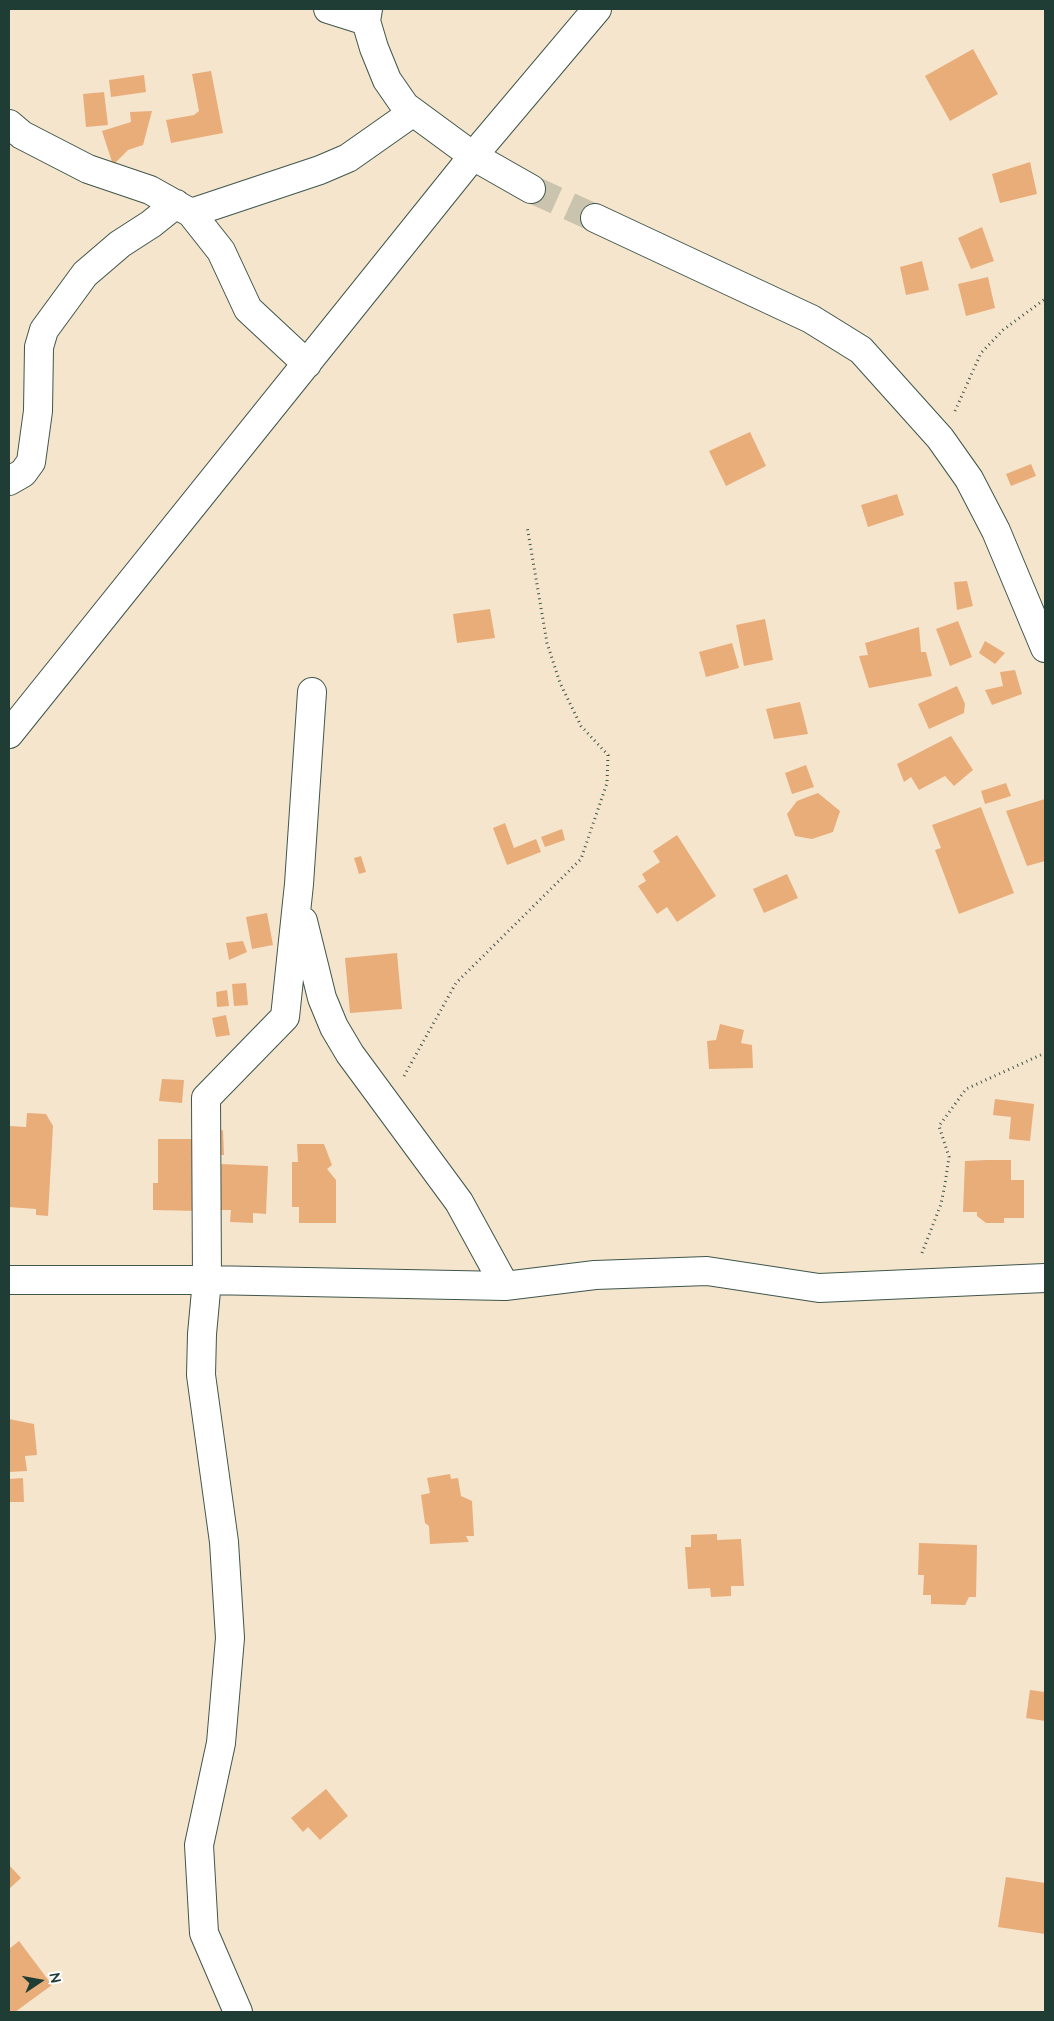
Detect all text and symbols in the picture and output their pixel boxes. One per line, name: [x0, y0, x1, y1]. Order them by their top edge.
north arrow: [15, 1956, 65, 2006]
text: N: [44, 1972, 65, 1984]

